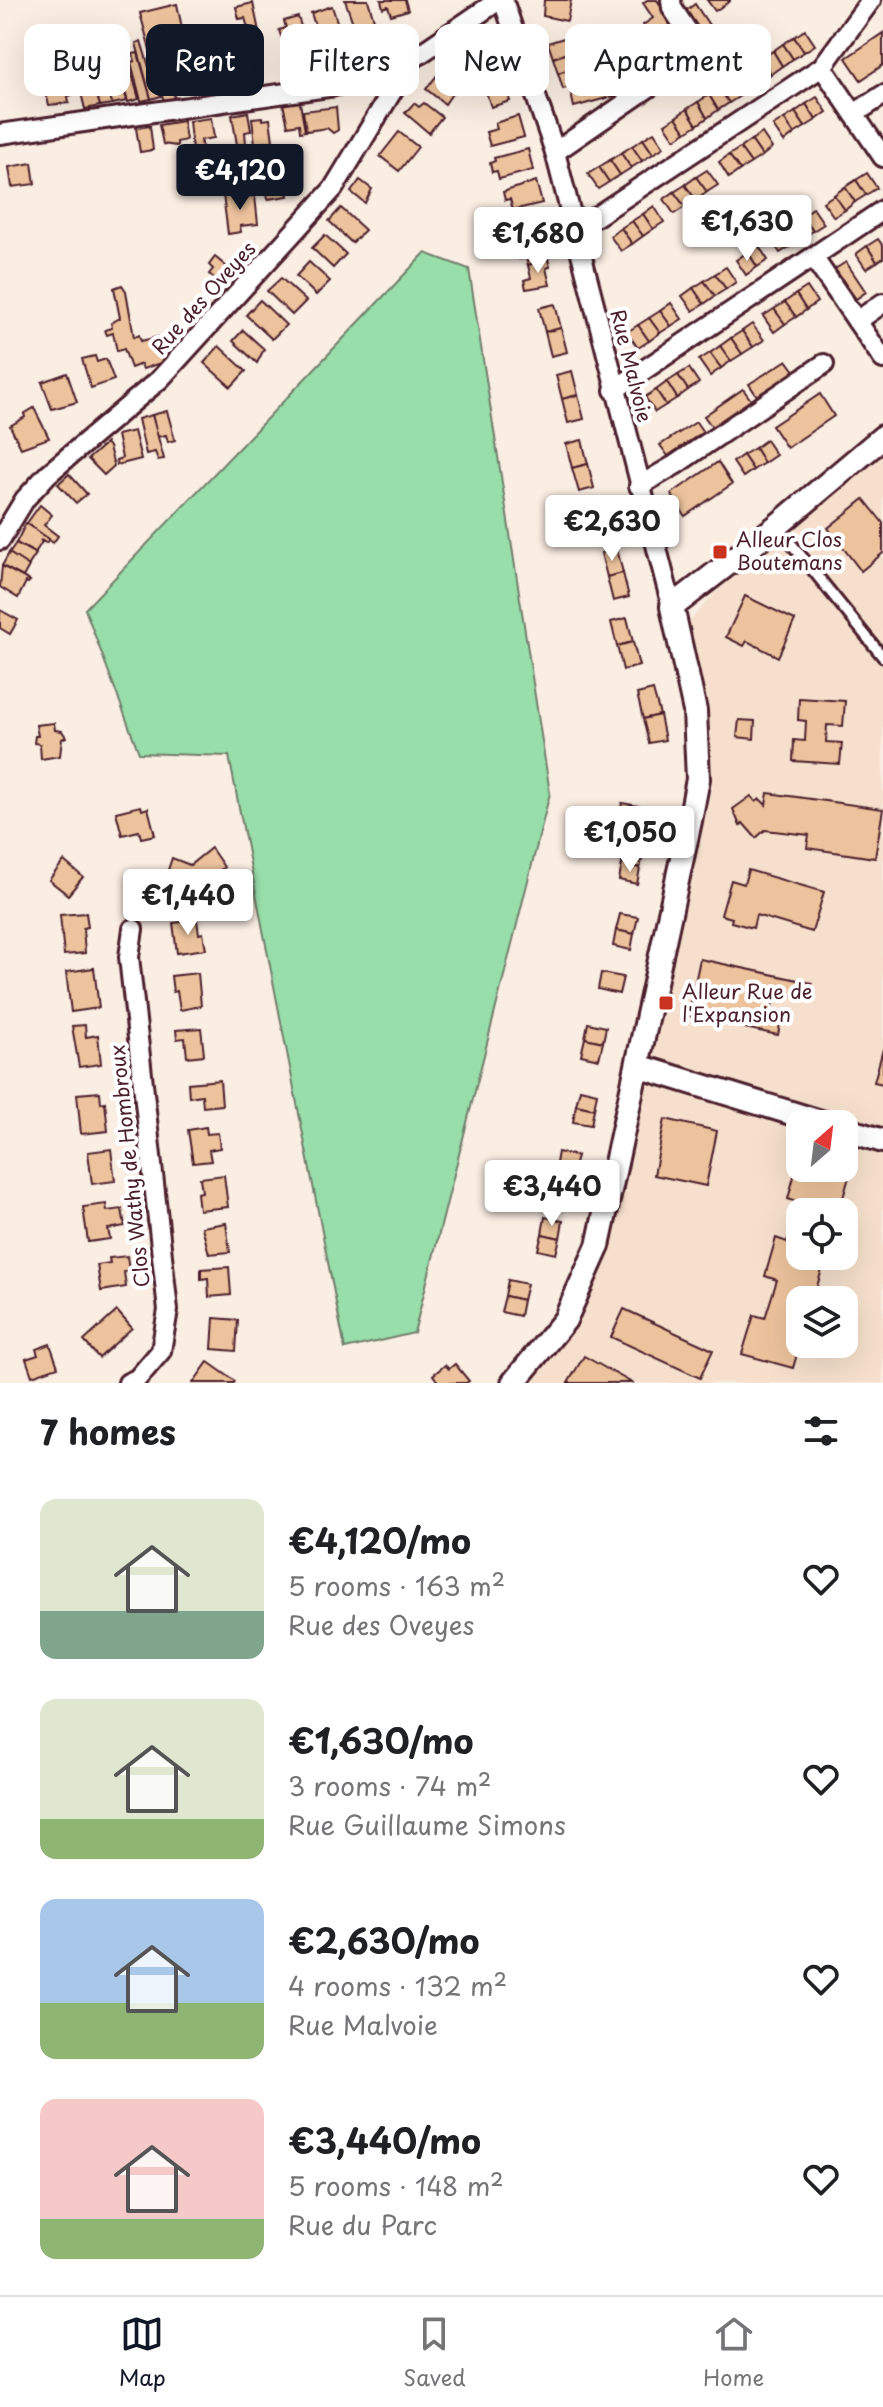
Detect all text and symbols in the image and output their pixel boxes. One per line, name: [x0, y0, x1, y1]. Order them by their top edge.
chip: Buy: [24, 24, 130, 96]
chip: Rent: [146, 24, 264, 96]
chip: Filters: [280, 24, 419, 96]
chip: New: [435, 24, 549, 96]
chip: Apartment: [565, 24, 771, 96]
pin: €4,120: [175, 144, 305, 212]
text: €4,120: [194, 150, 286, 189]
pin: €1,630: [682, 195, 812, 263]
text: €1,630: [701, 201, 793, 240]
pin: €1,680: [473, 207, 603, 275]
text: €1,680: [492, 213, 584, 252]
street label: Rue des Oveyes: [144, 234, 262, 361]
street label: Rue Malvoie: [603, 306, 660, 425]
pin: €2,630: [547, 495, 677, 563]
text: €2,630: [563, 501, 661, 540]
place label: Alleur Clos Boutemans: [736, 524, 842, 577]
marker: Alleur Clos Boutemans: [711, 543, 729, 561]
pin: €1,050: [565, 806, 695, 874]
text: €1,050: [583, 812, 677, 851]
pin: €1,440: [123, 869, 253, 937]
text: €1,440: [141, 875, 235, 914]
place label: Alleur Rue de l'Expansion: [682, 976, 812, 1029]
marker: Alleur Rue de l'Expansion: [657, 994, 675, 1012]
street label: Clos Wathy de Hombroux: [101, 1043, 157, 1289]
north arrow: [786, 1110, 858, 1182]
map controls: [786, 1110, 858, 1358]
pin: €3,440: [487, 1160, 617, 1228]
text: €3,440: [503, 1166, 601, 1205]
button: locate: [786, 1198, 858, 1270]
button: layers: [786, 1286, 858, 1358]
text: 7 homes: [40, 1405, 176, 1457]
icon: filters: [799, 1409, 843, 1453]
text: €4,120/mo: [288, 1514, 471, 1566]
icon: home: [104, 1531, 200, 1627]
icon: heart: [799, 1557, 843, 1601]
text: 5 rooms · 163 m²: [288, 1566, 505, 1605]
text: Rue des Oveyes: [288, 1605, 474, 1644]
text: €1,630/mo: [288, 1714, 473, 1766]
icon: home: [104, 1731, 200, 1827]
icon: heart: [799, 1757, 843, 1801]
text: 3 rooms · 74 m²: [288, 1766, 492, 1805]
text: Rue Guillaume Simons: [288, 1805, 566, 1844]
text: €2,630/mo: [288, 1914, 480, 1966]
icon: home: [104, 1931, 200, 2027]
icon: heart: [799, 1957, 843, 2001]
text: 4 rooms · 132 m²: [288, 1966, 507, 2005]
text: Rue Malvoie: [288, 2005, 438, 2044]
text: €3,440/mo: [288, 2114, 481, 2166]
icon: home: [104, 2131, 200, 2227]
icon: heart: [799, 2157, 843, 2201]
text: 5 rooms · 148 m²: [288, 2166, 504, 2205]
text: Rue du Parc: [288, 2205, 437, 2244]
tab: Map: [119, 2312, 166, 2393]
tab: Saved: [403, 2312, 466, 2393]
tab: Home: [703, 2312, 764, 2393]

